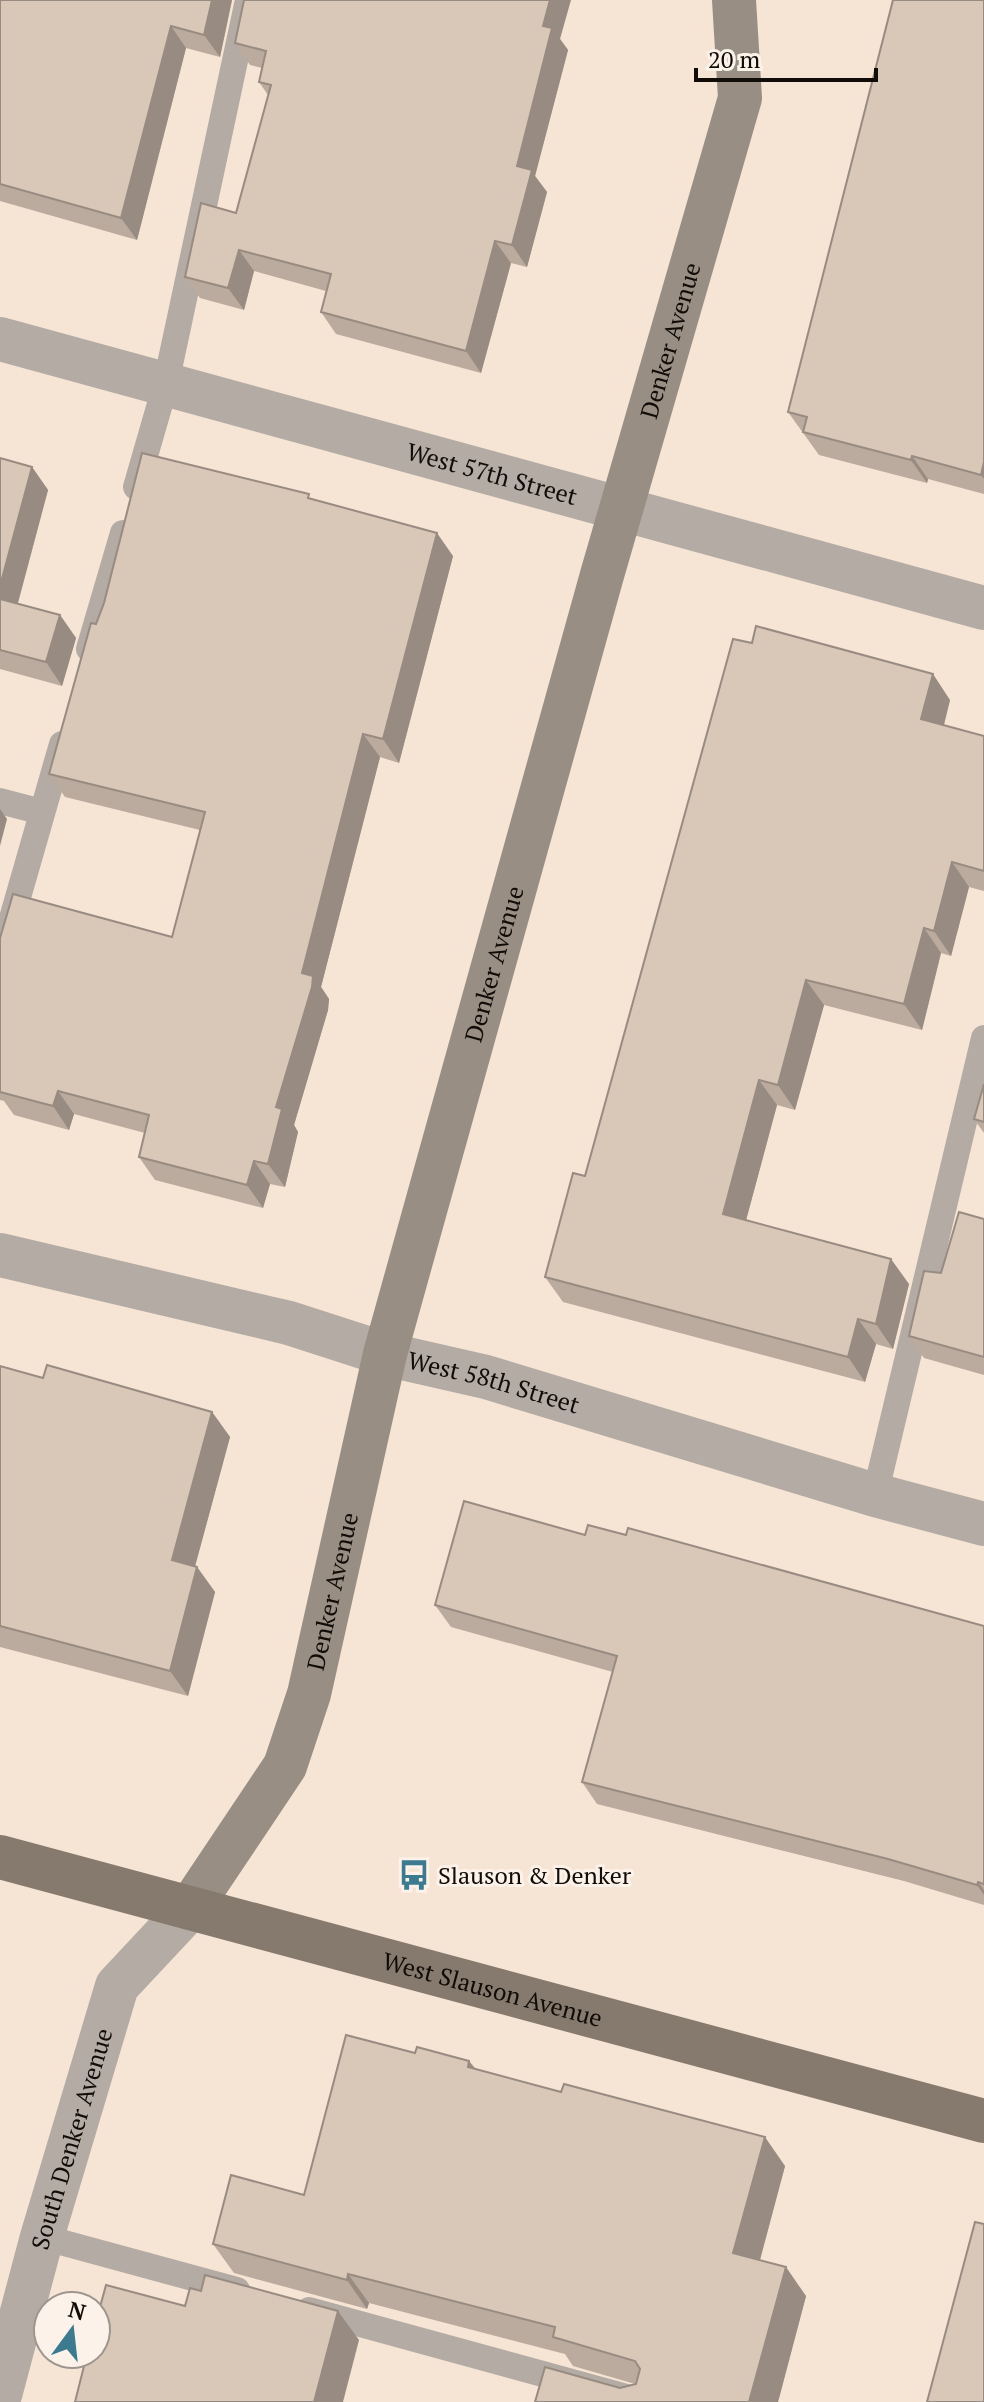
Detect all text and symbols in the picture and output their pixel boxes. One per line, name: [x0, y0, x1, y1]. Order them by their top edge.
scale bar: [696, 32, 876, 82]
text: 20 m: [708, 43, 760, 75]
street label: Denker Avenue: [632, 259, 708, 422]
street label: West 57th Street: [403, 435, 581, 512]
street label: Denker Avenue: [457, 882, 531, 1046]
street label: West 58th Street: [405, 1344, 583, 1420]
street label: Denker Avenue: [299, 1509, 365, 1673]
bus stop icon: Slauson & Denker: [397, 1858, 431, 1892]
place label: Slauson & Denker: [438, 1859, 632, 1891]
street label: West Slauson Avenue: [379, 1944, 606, 2034]
street label: South Denker Avenue: [23, 2024, 120, 2253]
north arrow: [32, 2290, 112, 2370]
text: N: [65, 2294, 89, 2326]

